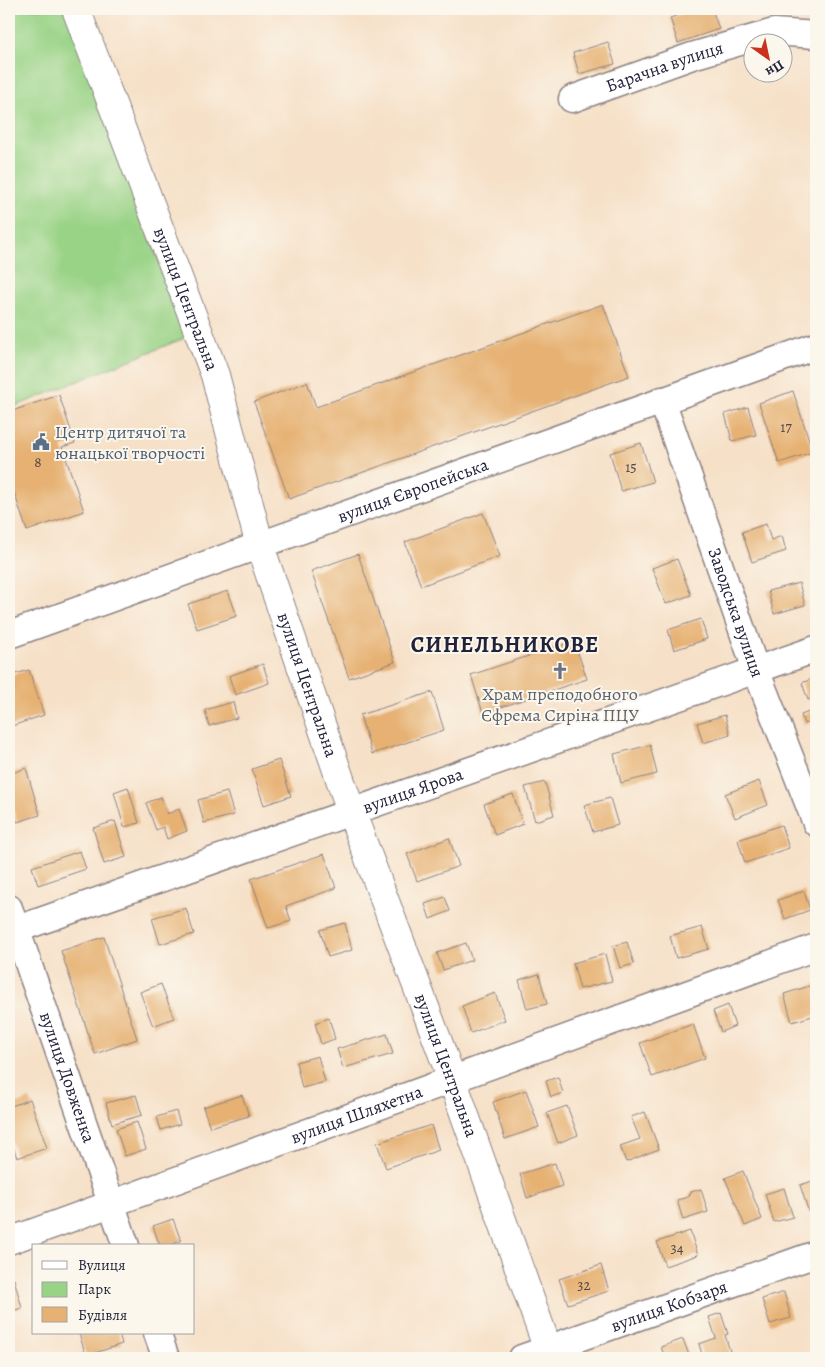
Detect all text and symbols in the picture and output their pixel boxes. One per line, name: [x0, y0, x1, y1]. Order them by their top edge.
north arrow: [742, 32, 792, 82]
street label: Барачна вулиця: [602, 36, 726, 98]
text: Пн: [762, 56, 788, 81]
street label: вулиця Центральна: [148, 224, 224, 375]
house number: 17: [780, 417, 792, 437]
place label: Центр дитячої та юнацької творчості: [55, 420, 205, 465]
public building icon: Центр дитячої та юнацької творчості: [31, 432, 51, 452]
house number: 8: [34, 452, 42, 472]
street label: вулиця Європейська: [334, 452, 492, 528]
house number: 15: [625, 457, 637, 477]
street label: Заводська вулиця: [702, 544, 770, 681]
street label: вулиця Центральна: [272, 609, 344, 761]
district label: СИНЕЛЬНИКОВЕ: [411, 630, 599, 660]
church icon: Храм преподобного Єфрема Сиріна ПЦУ: [550, 661, 570, 681]
place label: Храм преподобного Єфрема Сиріна ПЦУ: [481, 682, 639, 727]
street label: вулиця Ярова: [359, 761, 467, 819]
street label: вулиця Центральна: [409, 990, 484, 1141]
street label: вулиця Довженка: [34, 1009, 102, 1146]
street label: вулиця Шляхетна: [287, 1079, 427, 1149]
house number: 34: [670, 1238, 684, 1258]
legend: [32, 1244, 195, 1334]
text: Вулиця: [78, 1255, 125, 1275]
street label: вулиця Кобзаря: [608, 1274, 731, 1338]
house number: 32: [577, 1275, 591, 1295]
text: Парк: [78, 1279, 111, 1299]
text: Будівля: [78, 1305, 127, 1325]

